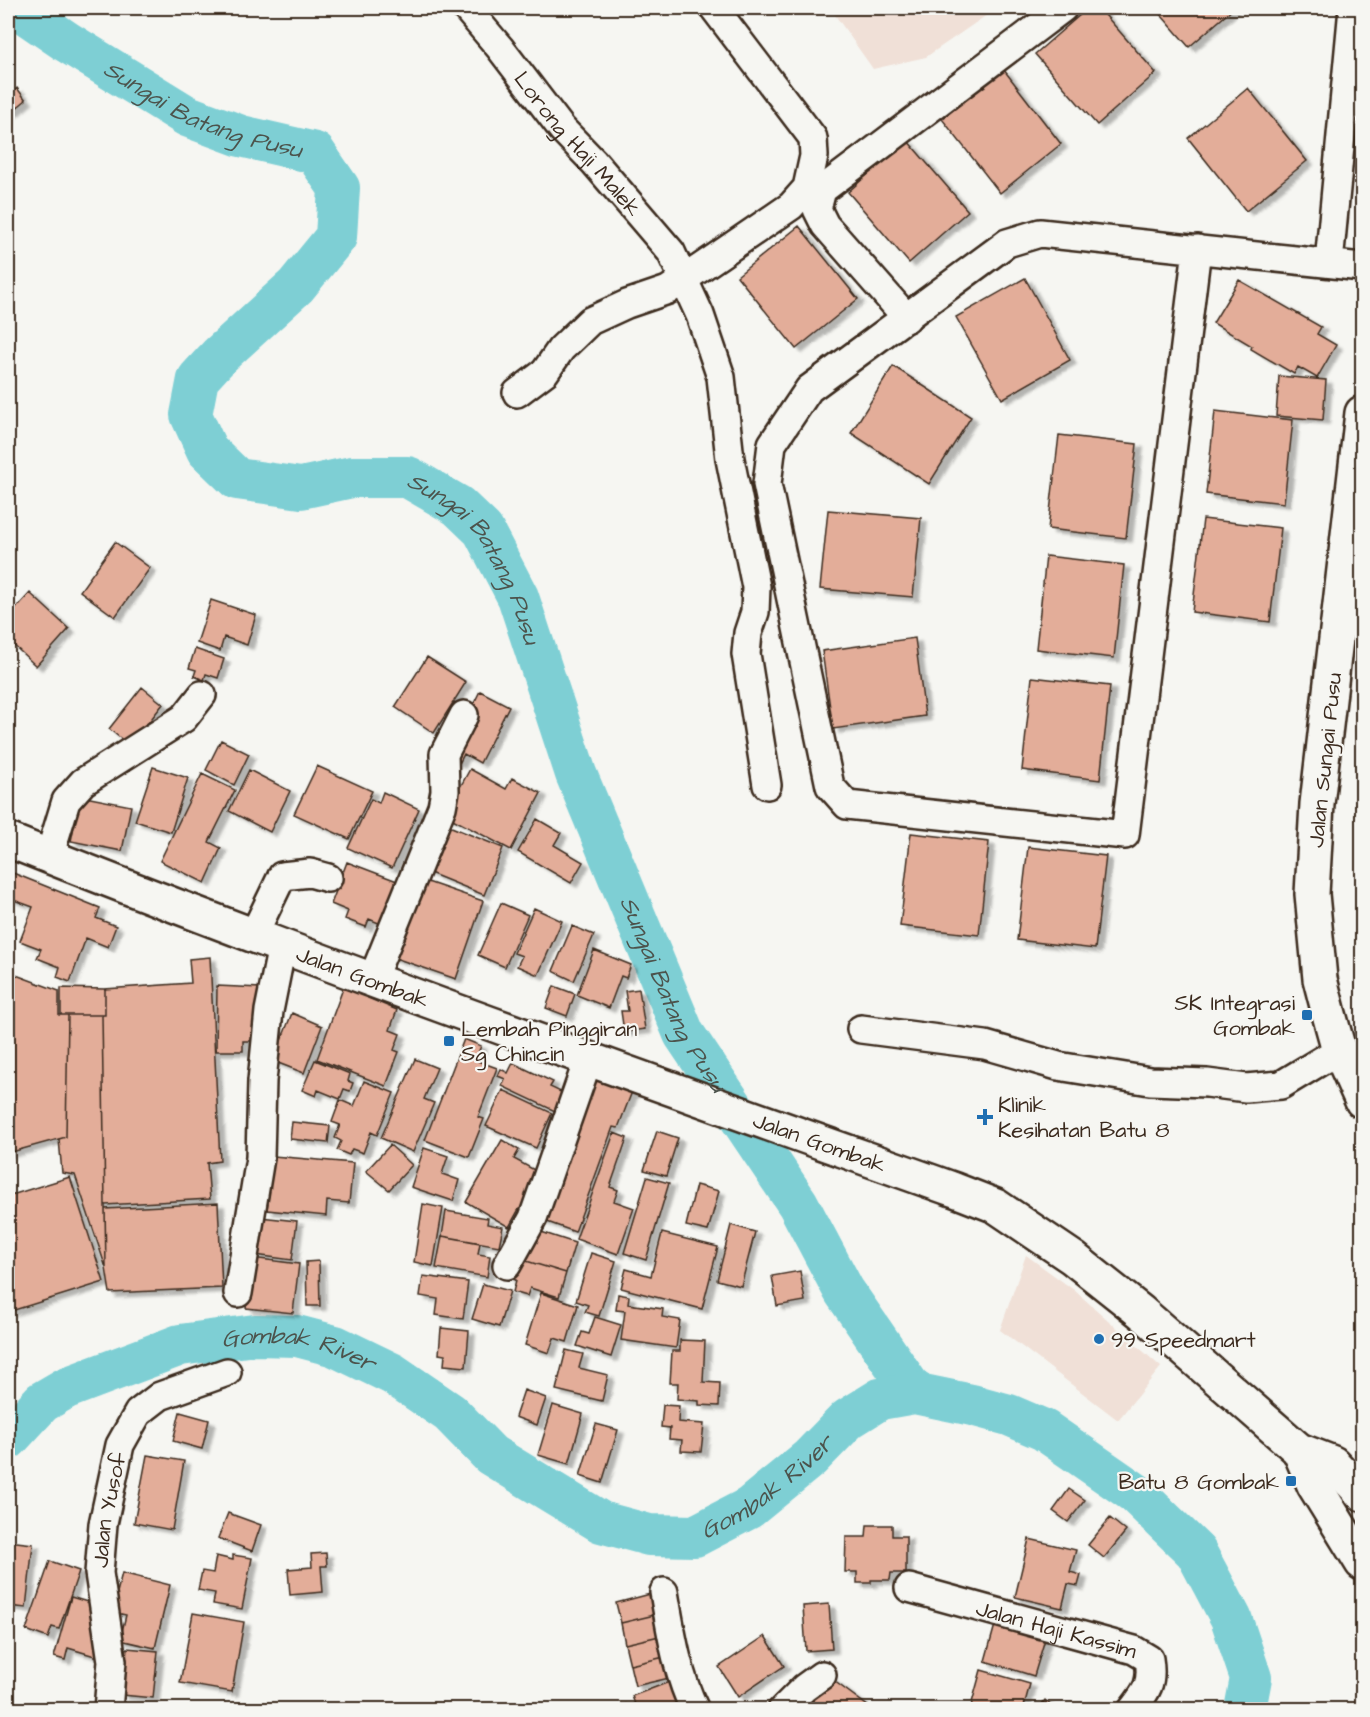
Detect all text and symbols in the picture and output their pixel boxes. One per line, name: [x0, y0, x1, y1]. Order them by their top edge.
water label: Sungai Batang Pusu: [97, 53, 307, 168]
street label: Lorong Haji Malek: [506, 65, 648, 224]
water label: Sungai Batang Pusu: [401, 464, 549, 650]
street label: Jalan Sungai Pusu: [1301, 671, 1351, 849]
water label: Sungai Batang Pusu: [611, 891, 735, 1101]
street label: Jalan Gombak: [291, 939, 433, 1017]
place label: SK Integrasi Gombak: [1175, 988, 1295, 1044]
marker: SK Integrasi Gombak: [1300, 1008, 1314, 1022]
place label: Lembah Pinggiran Sg Chincin: [461, 1014, 637, 1071]
marker: Lembah Pinggiran Sg Chincin: [442, 1034, 456, 1048]
place label: Klinik Kesihatan Batu 8: [998, 1090, 1170, 1146]
street label: Jalan Gombak: [748, 1105, 890, 1181]
marker: Klinik Kesihatan Batu 8: [976, 1108, 994, 1126]
water label: Gombak River: [219, 1319, 383, 1382]
place label: 99 Speedmart: [1111, 1325, 1256, 1356]
marker: 99 Speedmart: [1092, 1332, 1106, 1346]
water label: Gombak River: [695, 1426, 844, 1548]
street label: Jalan Yusof: [85, 1449, 135, 1569]
place label: Batu 8 Gombak: [1118, 1467, 1279, 1498]
marker: Batu 8 Gombak: [1284, 1474, 1298, 1488]
street label: Jalan Haji Kassim: [972, 1593, 1140, 1667]

